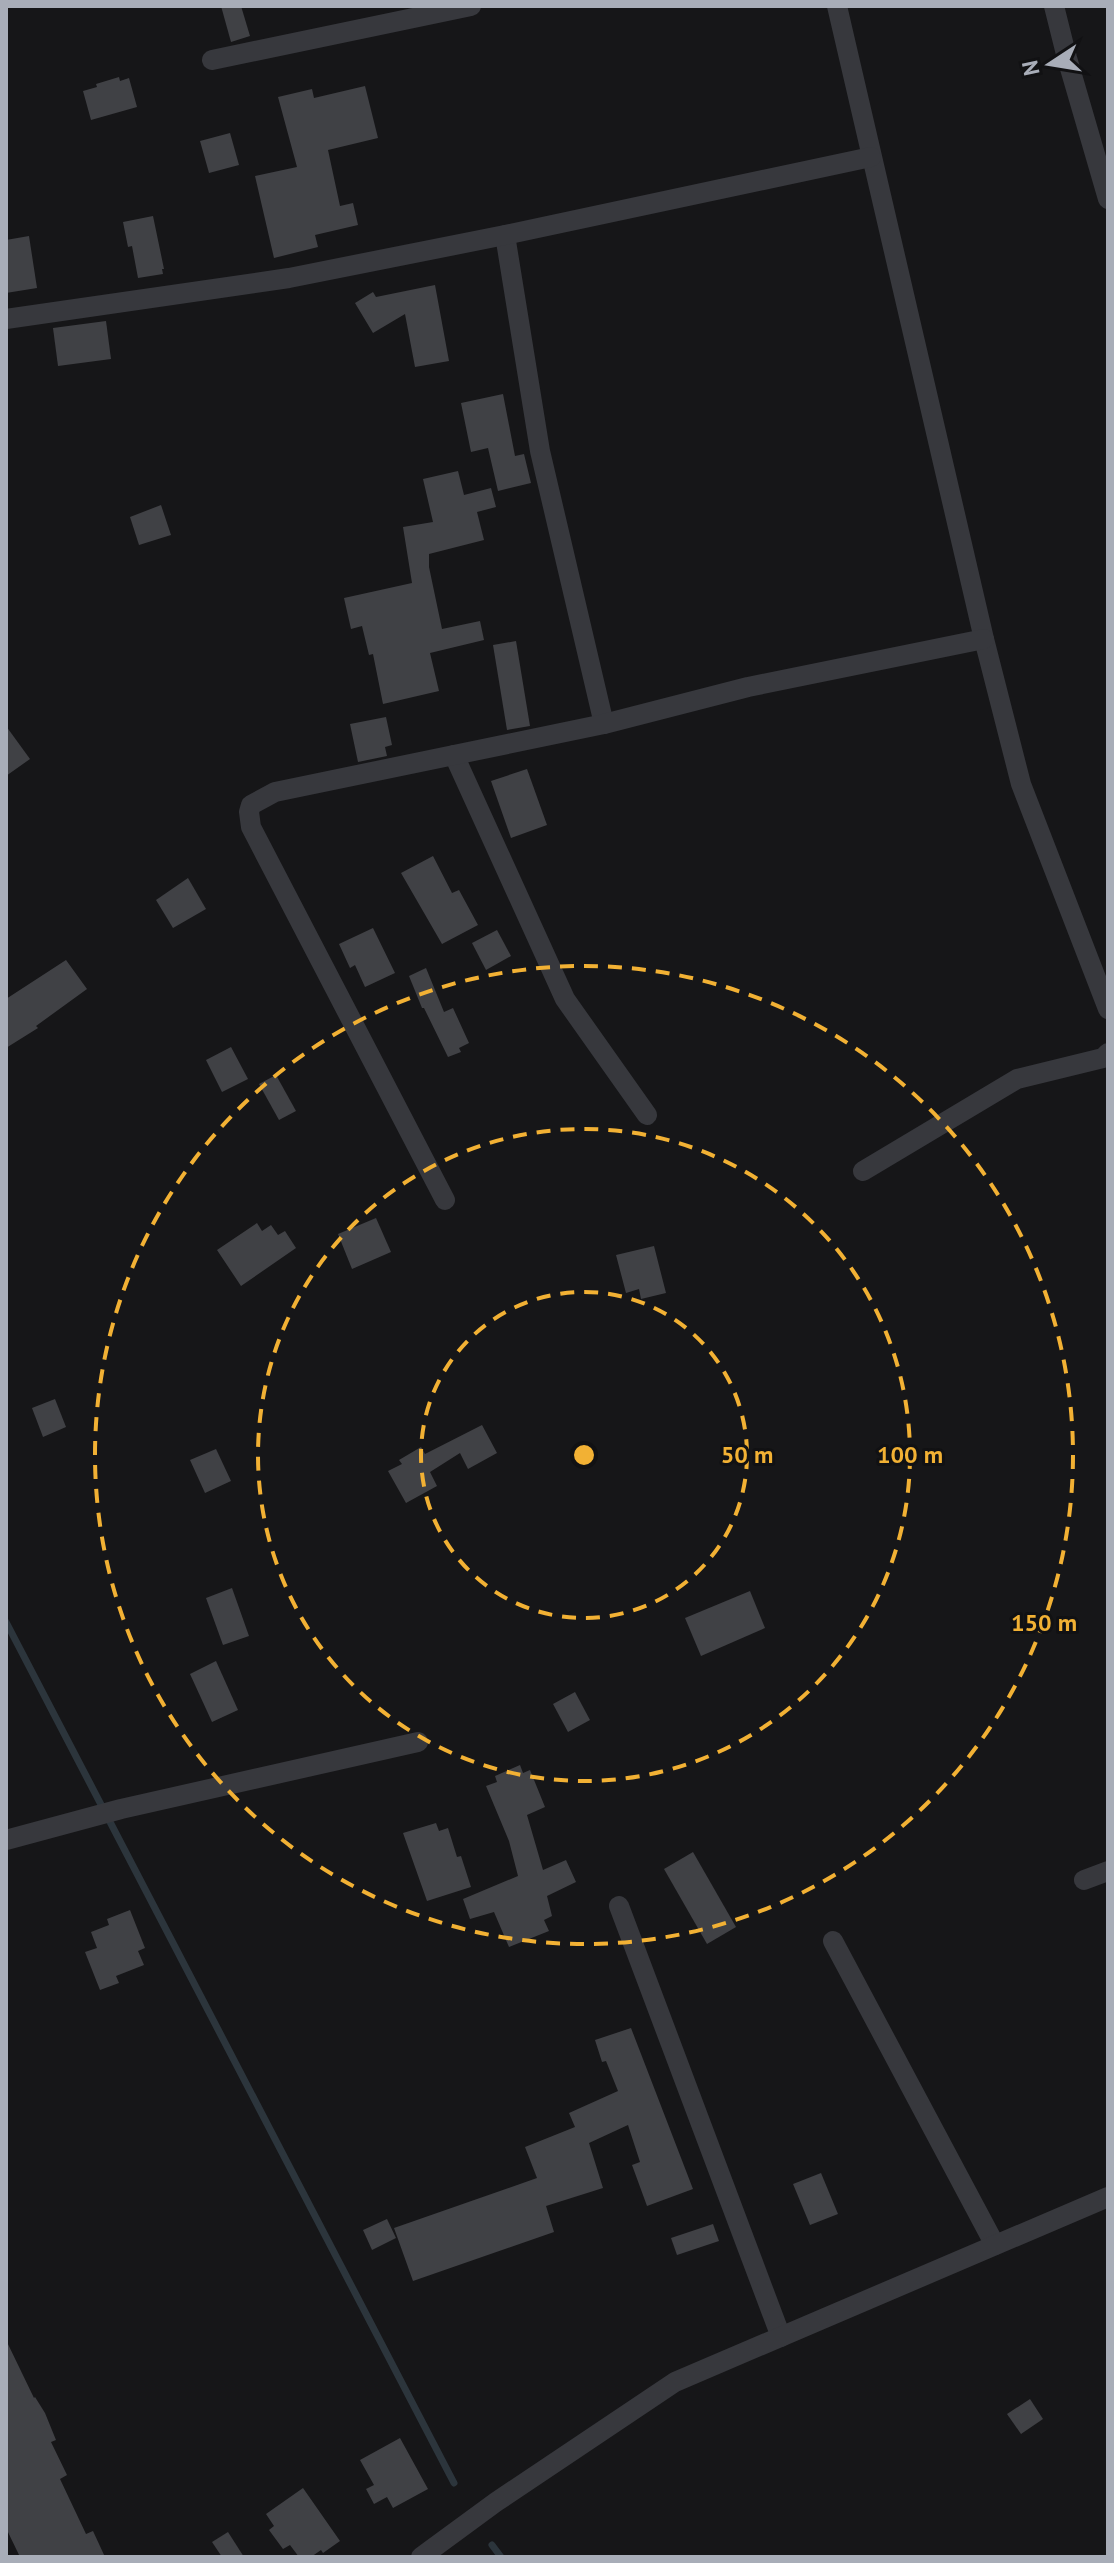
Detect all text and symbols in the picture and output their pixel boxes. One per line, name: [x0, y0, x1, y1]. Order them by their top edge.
north arrow: [1010, 24, 1090, 104]
text: N: [1015, 58, 1046, 78]
text: 50 m: [721, 1439, 773, 1470]
text: 100 m: [877, 1439, 943, 1470]
centre of rings: [570, 1441, 598, 1469]
text: 150 m: [1011, 1607, 1077, 1638]

